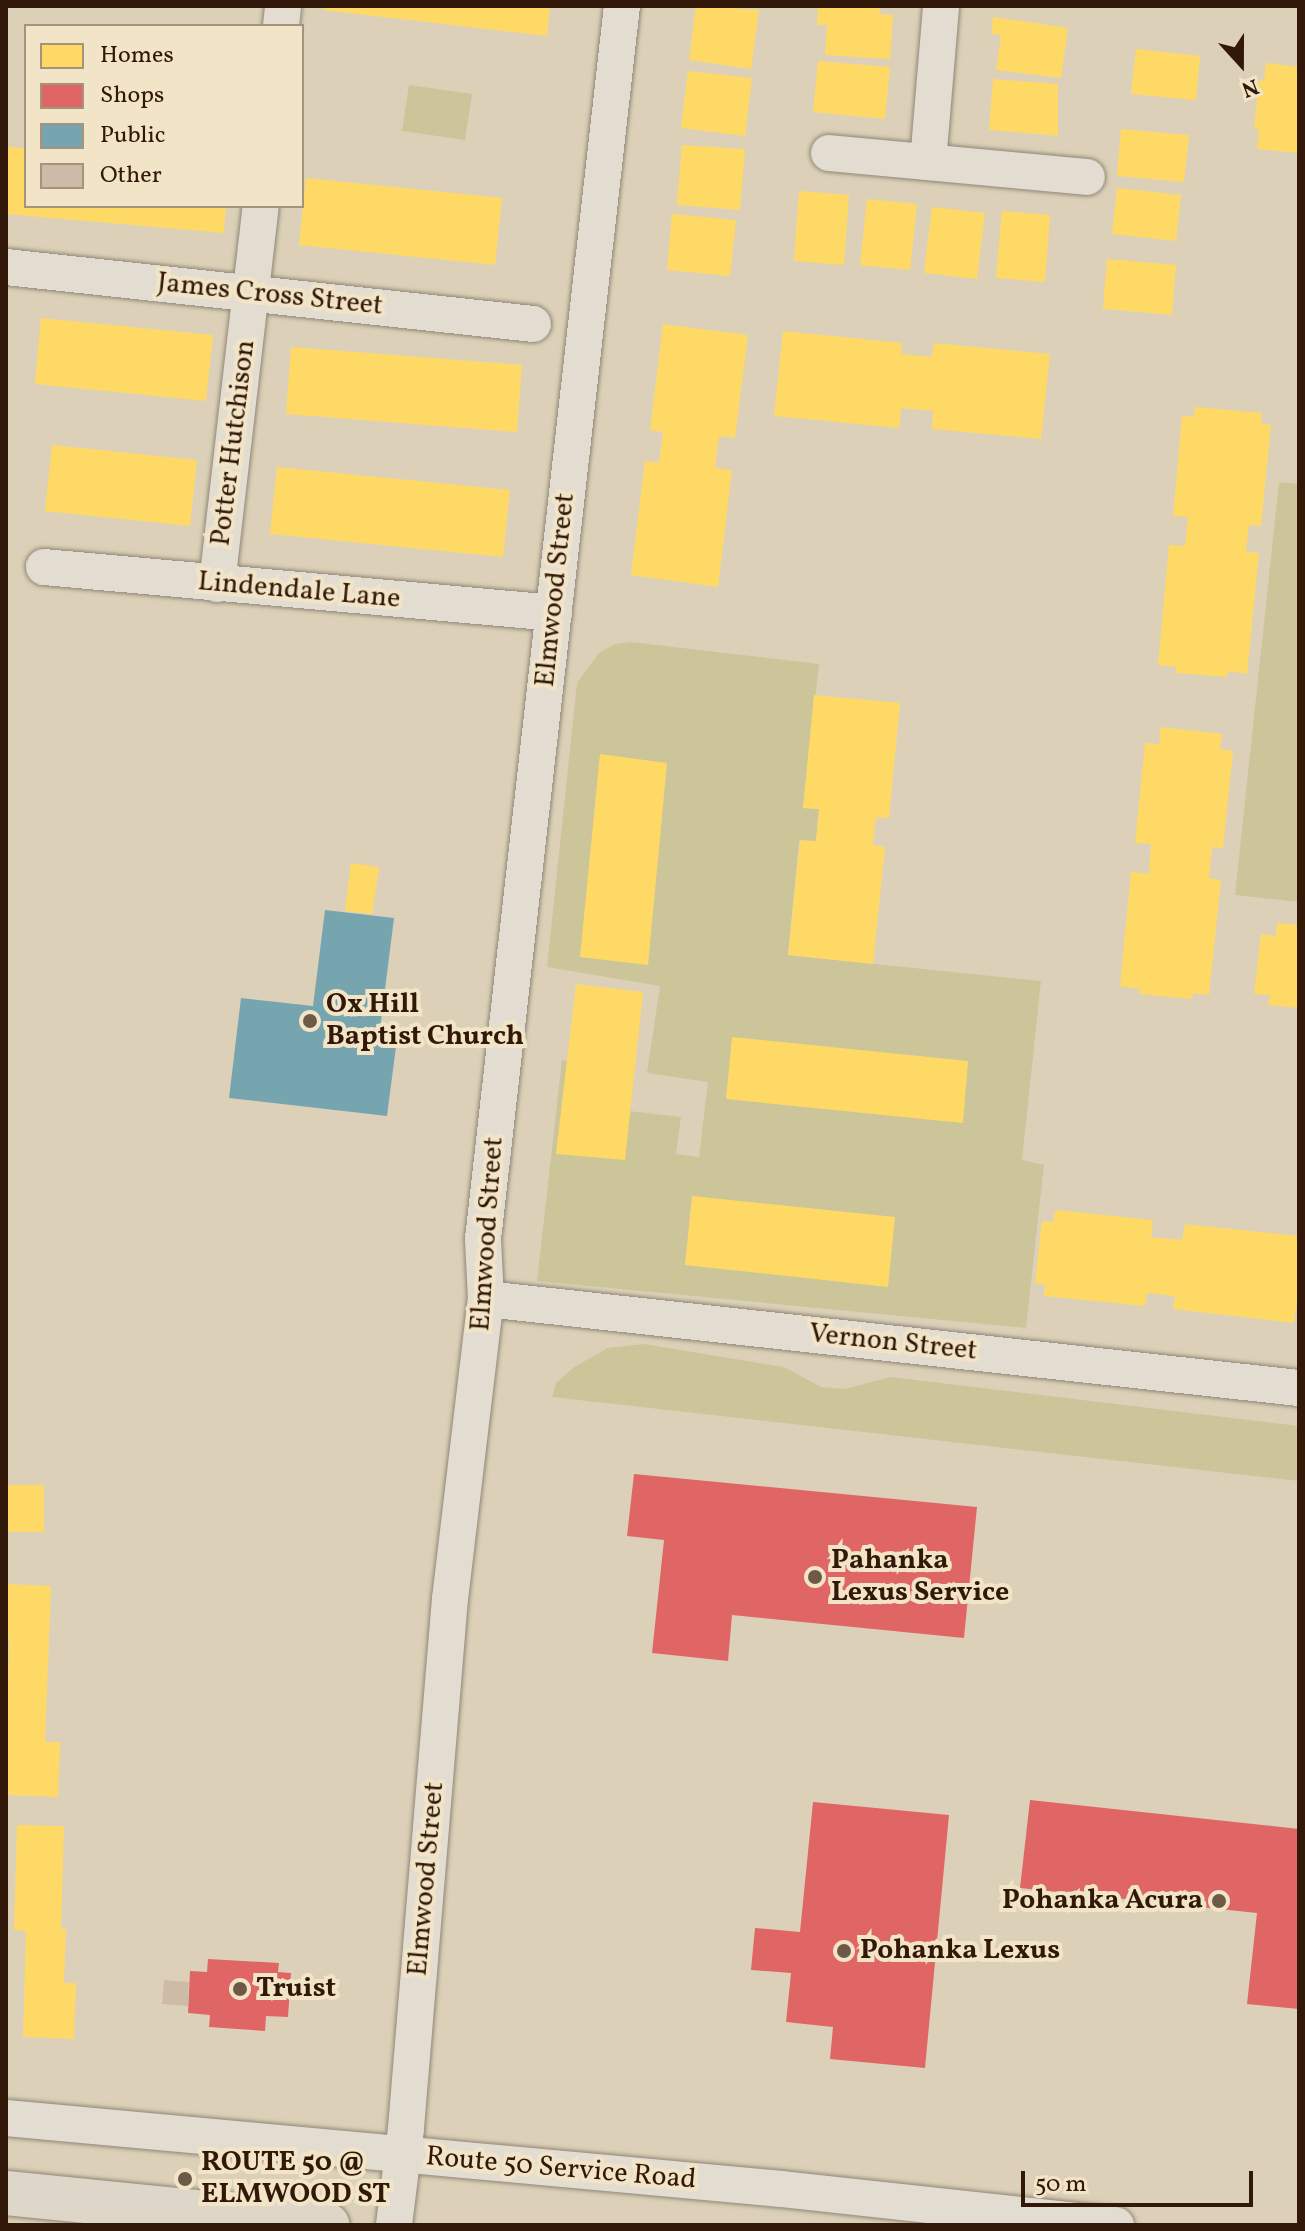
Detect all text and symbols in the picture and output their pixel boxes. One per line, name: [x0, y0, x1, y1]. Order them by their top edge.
legend: [24, 24, 304, 208]
north arrow: [1201, 24, 1281, 104]
text: Homes: [100, 39, 174, 73]
text: N: [1237, 70, 1263, 104]
text: Shops: [100, 79, 164, 113]
text: Public: [100, 119, 166, 153]
text: Other: [100, 159, 162, 193]
street label: James Cross Street: [156, 266, 384, 324]
street label: Potter Hutchison: [205, 338, 263, 548]
street label: Elmwood Street: [529, 491, 583, 689]
street label: Lindendale Lane: [196, 565, 402, 617]
place label: Ox Hill Baptist Church: [326, 988, 524, 1054]
marker: Ox Hill Baptist Church: [301, 1012, 319, 1030]
street label: Elmwood Street: [464, 1136, 512, 1332]
street label: Vernon Street: [807, 1317, 979, 1369]
place label: Pahanka Lexus Service: [831, 1544, 1009, 1610]
marker: Pahanka Lexus Service: [806, 1568, 824, 1586]
street label: Elmwood Street: [402, 1780, 452, 1978]
place label: Pohanka Acura: [1002, 1884, 1203, 1918]
marker: Pohanka Acura: [1210, 1892, 1228, 1910]
place label: Pohanka Lexus: [860, 1934, 1060, 1968]
marker: Pohanka Lexus: [835, 1942, 853, 1960]
place label: Truist: [256, 1972, 336, 2006]
marker: Truist: [231, 1980, 249, 1998]
street label: Route 50 Service Road: [424, 2140, 698, 2198]
place label: ROUTE 50 @ ELMWOOD ST: [201, 2146, 390, 2212]
scale bar: [1025, 2155, 1257, 2205]
text: 50 m: [1035, 2168, 1087, 2202]
marker: ROUTE 50 @ ELMWOOD ST: [176, 2170, 194, 2188]

